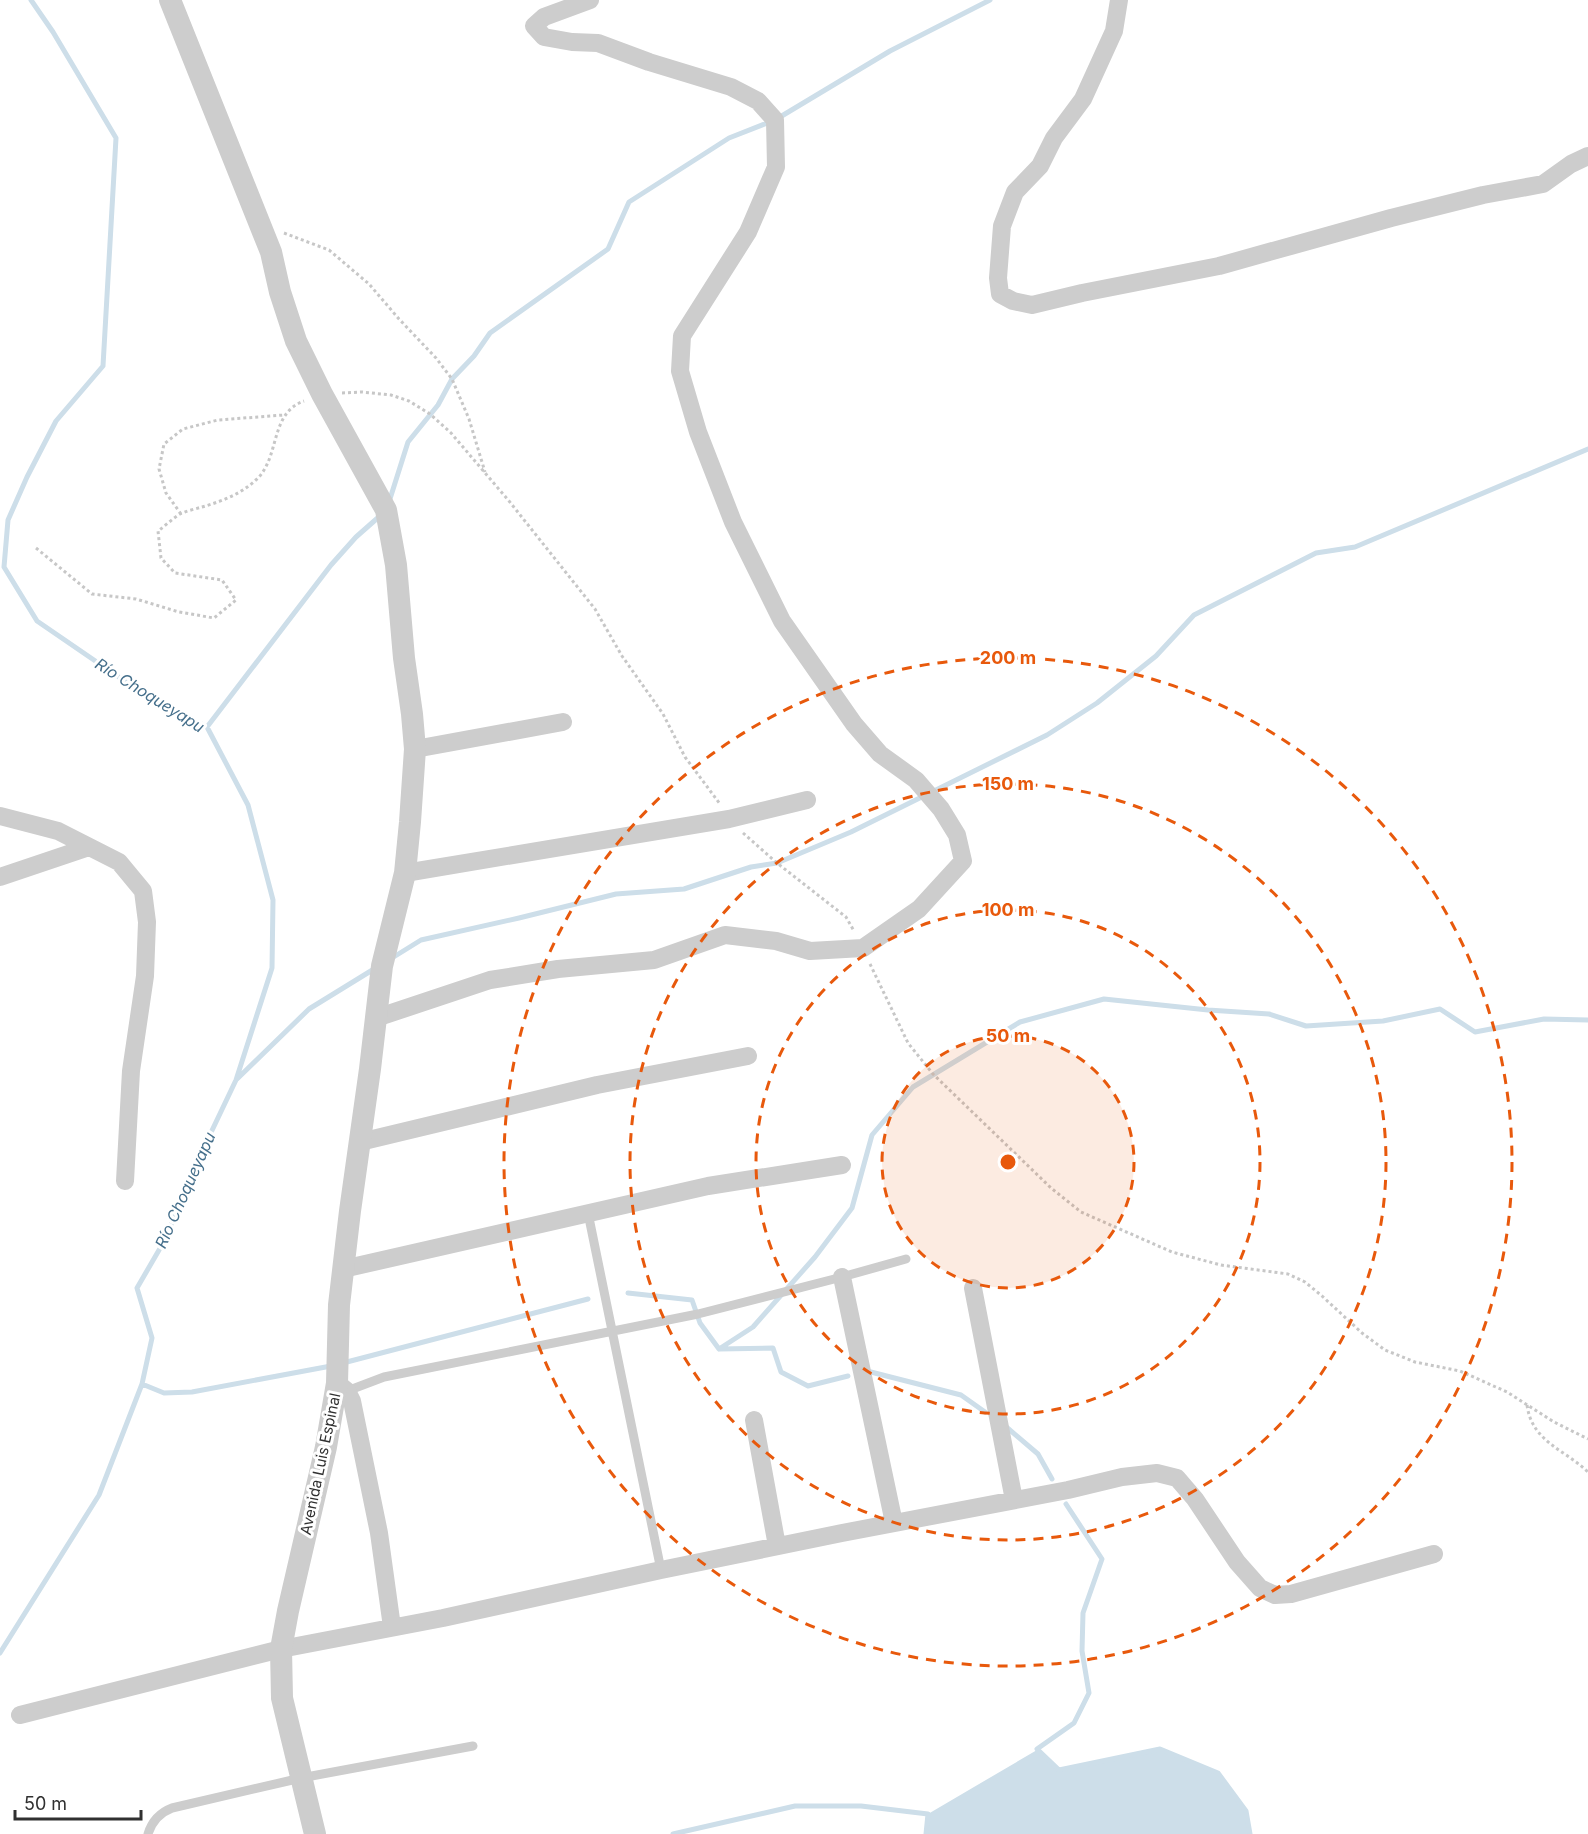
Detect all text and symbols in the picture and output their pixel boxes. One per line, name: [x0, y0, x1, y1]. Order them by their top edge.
text: 200 m: [980, 647, 1036, 668]
water label: Río Choqueyapu: [92, 653, 208, 737]
text: 150 m: [982, 773, 1034, 794]
text: 100 m: [982, 899, 1034, 920]
text: 50 m: [986, 1025, 1030, 1046]
water label: Río Choqueyapu: [150, 1129, 220, 1251]
centre of rings: [998, 1152, 1018, 1172]
street label: Avenida Luis Espinal: [296, 1391, 344, 1537]
scale bar: [15, 1783, 141, 1821]
text: 50 m: [24, 1793, 67, 1814]

